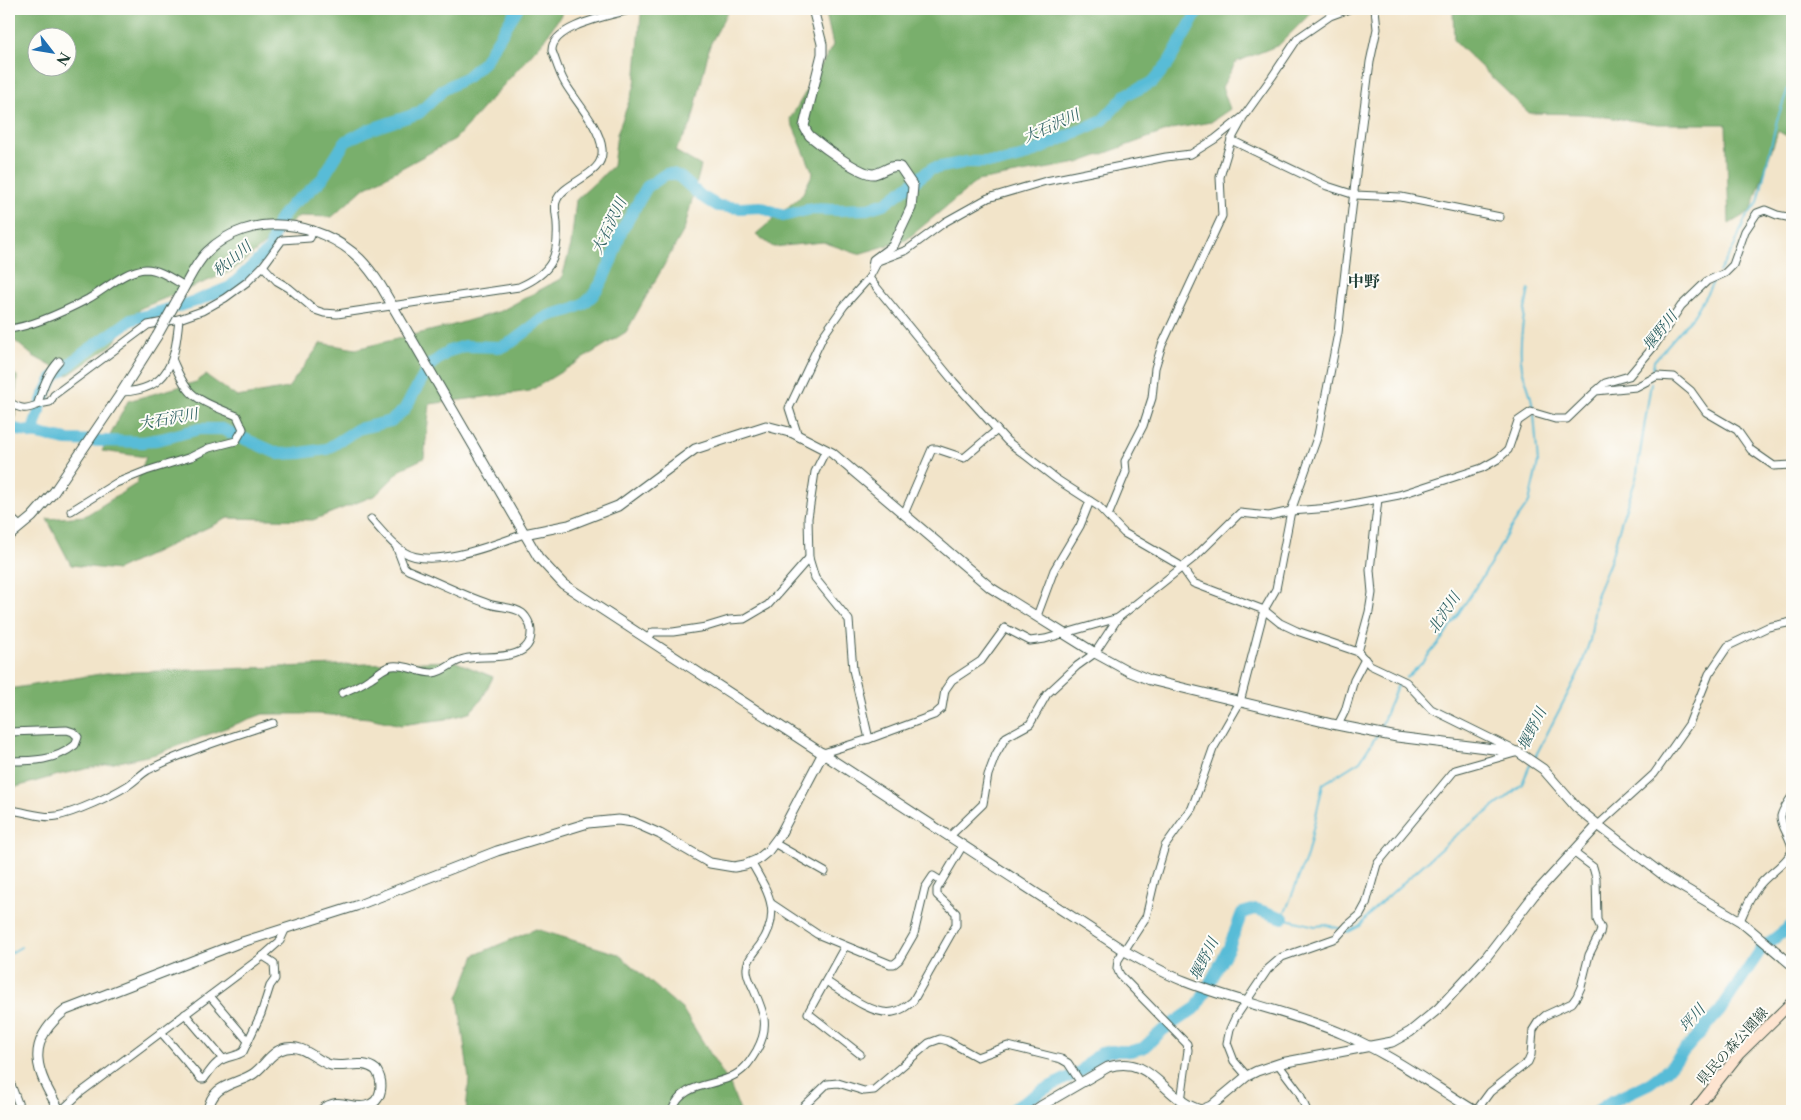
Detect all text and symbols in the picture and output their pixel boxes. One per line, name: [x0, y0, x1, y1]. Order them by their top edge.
north arrow: [28, 28, 78, 78]
text: N: [52, 49, 74, 69]
water label: 大石沢川: [1020, 104, 1084, 146]
water label: 大石沢川: [587, 193, 631, 257]
water label: 秋山川: [208, 236, 257, 280]
district label: 中野: [1348, 271, 1380, 291]
water label: 堰野川: [1638, 306, 1682, 354]
water label: 大石沢川: [137, 404, 201, 433]
water label: 北沢川: [1423, 587, 1465, 637]
water label: 堰野川: [1513, 703, 1551, 753]
water label: 堰野川: [1185, 933, 1223, 983]
water label: 坪川: [1675, 999, 1710, 1035]
street label: 県民の森公園線: [1693, 1004, 1771, 1088]

